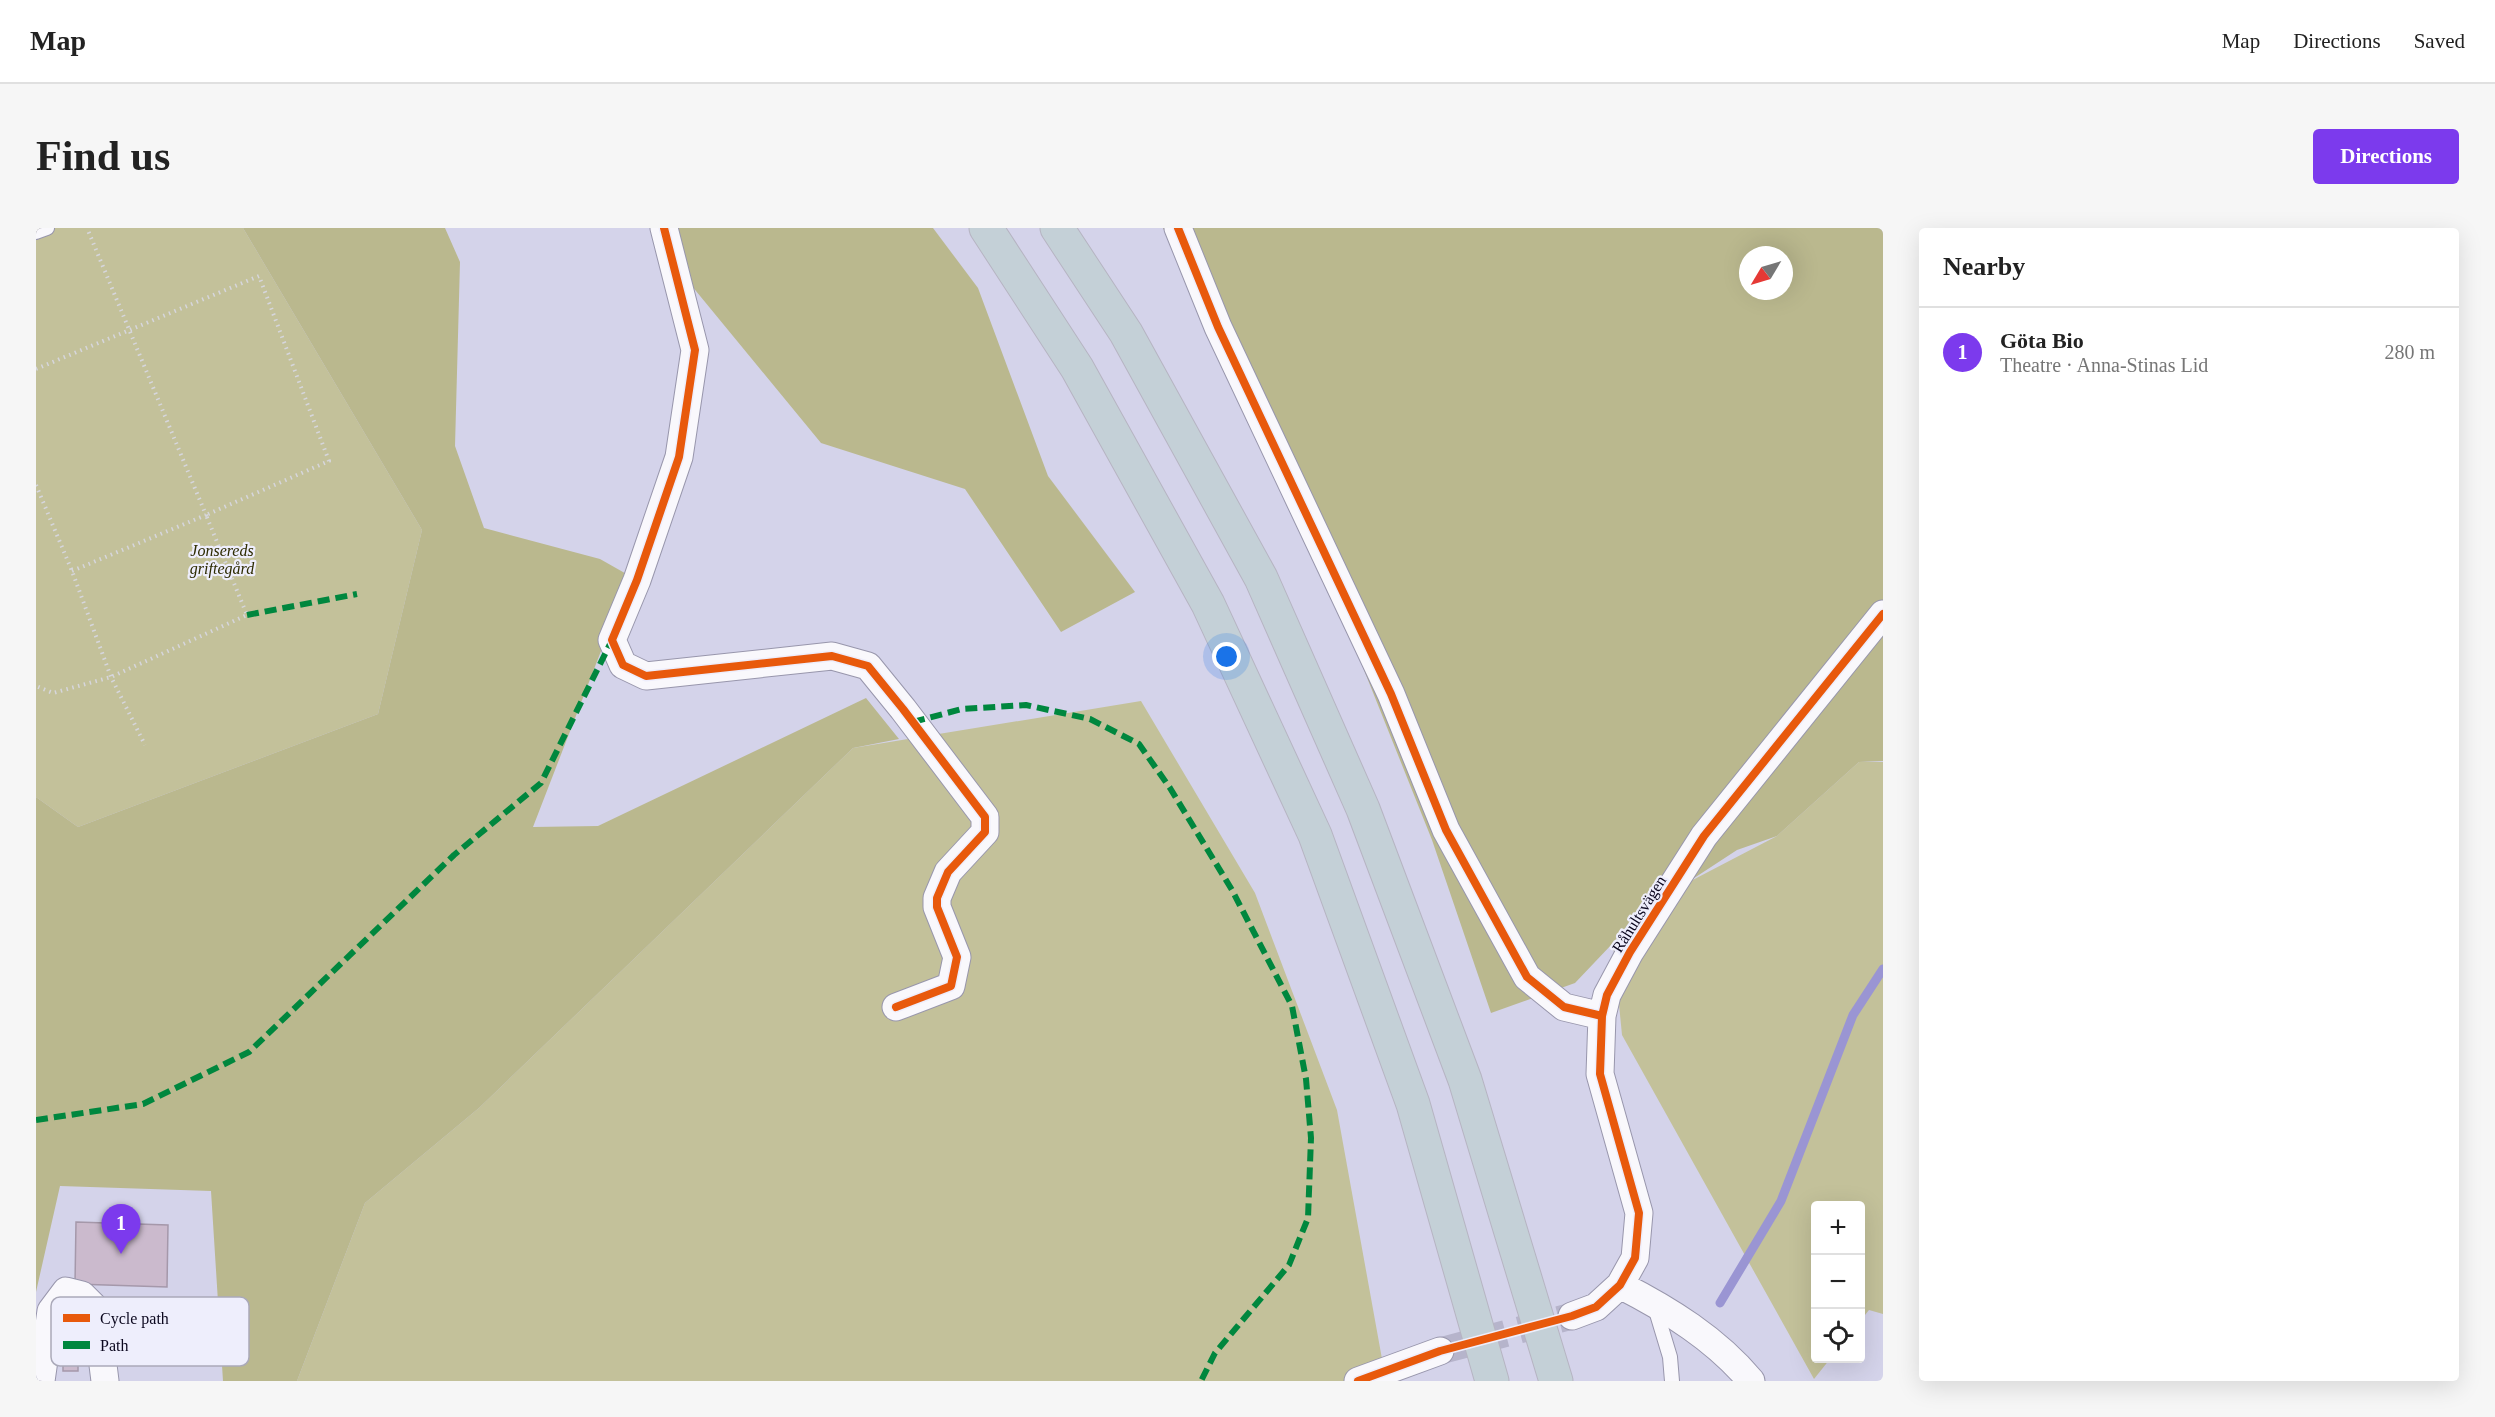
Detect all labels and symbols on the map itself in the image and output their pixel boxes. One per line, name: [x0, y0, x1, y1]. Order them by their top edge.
north arrow: [1739, 246, 1793, 300]
park label: Jonsereds griftegård: [190, 542, 255, 578]
your location: [1212, 642, 1241, 671]
street label: Råhultsvägen: [1609, 873, 1670, 956]
pin: 1: [102, 1204, 140, 1254]
legend: [51, 1297, 249, 1366]
text: Cycle path: [100, 1310, 169, 1328]
text: Path: [100, 1337, 128, 1354]

